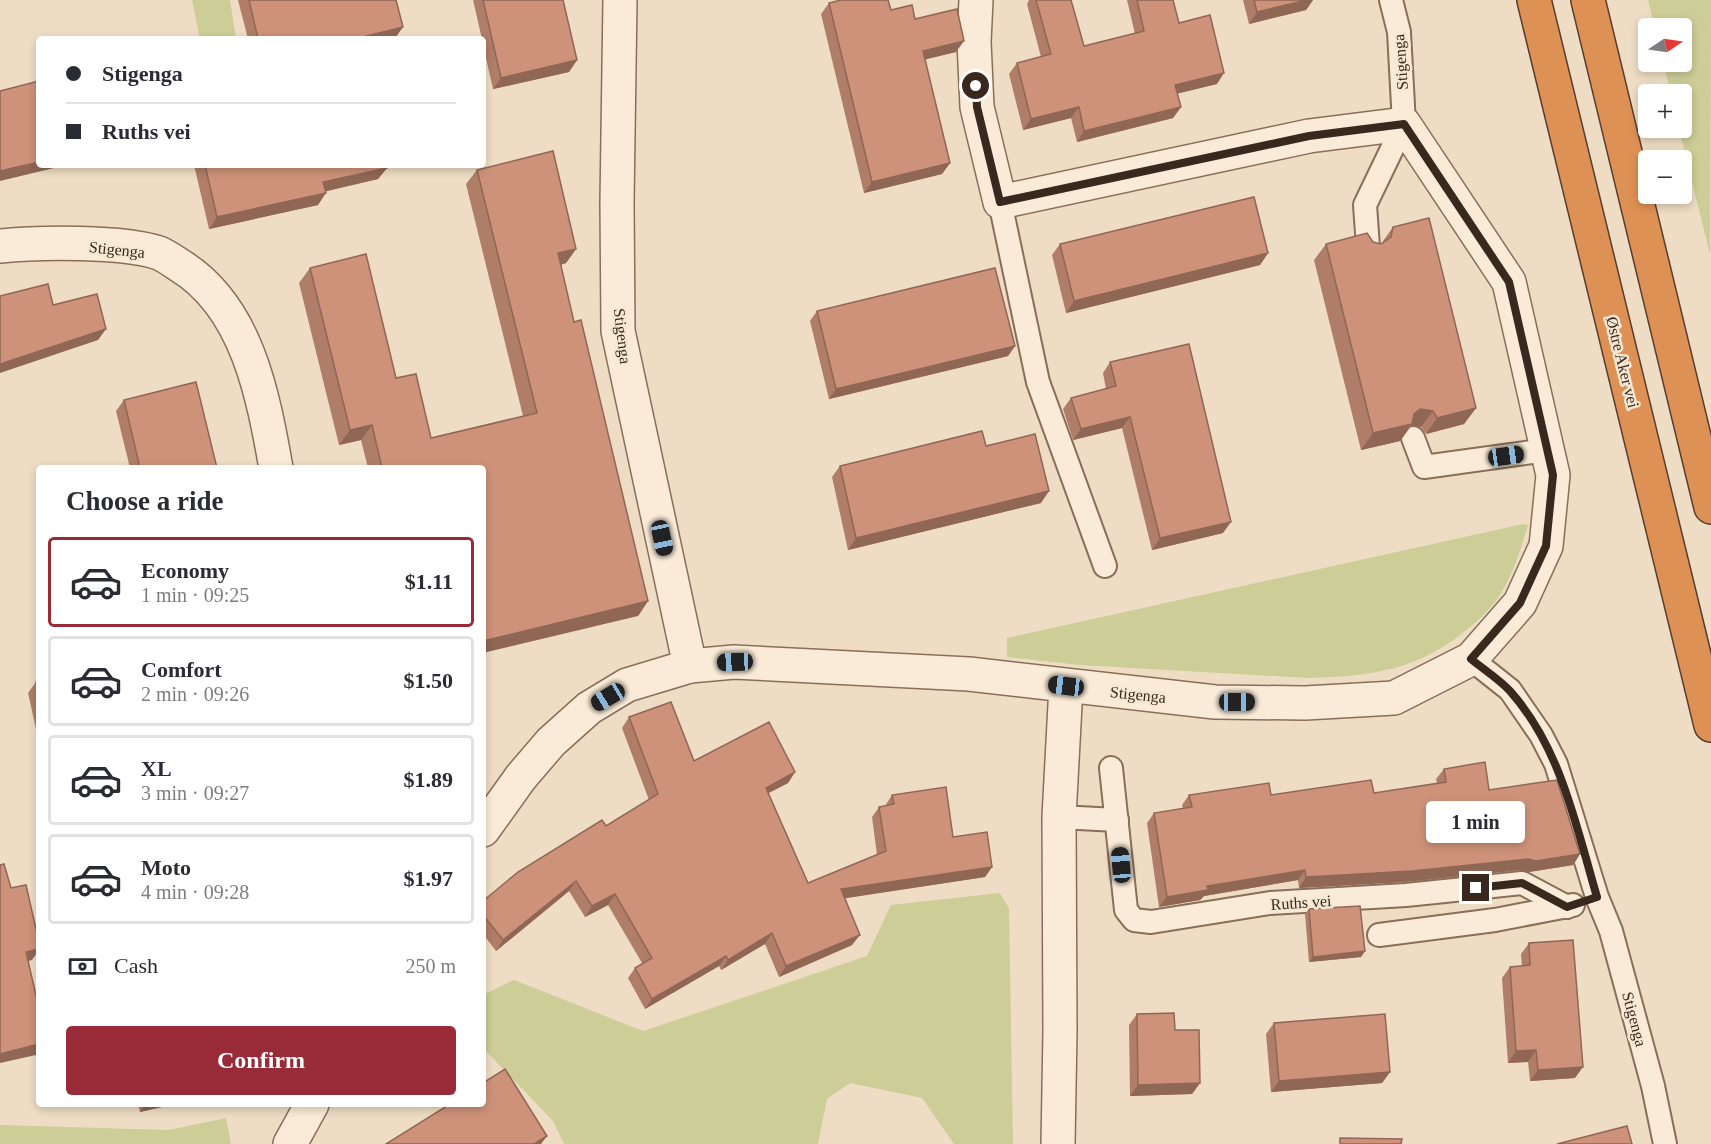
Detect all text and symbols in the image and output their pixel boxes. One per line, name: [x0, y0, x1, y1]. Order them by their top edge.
north arrow: [1638, 18, 1692, 72]
map controls: [1638, 18, 1692, 204]
street label: Stigenga: [1390, 33, 1412, 90]
text: Stigenga: [102, 61, 183, 86]
route start: [962, 72, 989, 99]
button: +: [1638, 84, 1692, 138]
text: Ruths vei: [102, 119, 191, 144]
button: −: [1638, 150, 1692, 204]
street label: Stigenga: [88, 238, 146, 262]
street label: Stigenga: [610, 307, 634, 365]
street label: Østre Aker vei: [1603, 315, 1642, 410]
car: [1487, 445, 1525, 467]
text: Choose a ride: [66, 486, 224, 516]
car: [649, 519, 675, 557]
icon: car: [69, 555, 123, 609]
text: Economy: [141, 558, 229, 583]
text: $1.11: [405, 569, 453, 594]
text: 1 min · 09:25: [141, 584, 249, 606]
car: [717, 652, 753, 672]
icon: car: [69, 654, 123, 708]
text: Comfort: [141, 657, 222, 682]
text: $1.50: [404, 668, 453, 693]
car: [1047, 675, 1085, 697]
car: [588, 680, 628, 714]
text: 2 min · 09:26: [141, 683, 249, 705]
street label: Stigenga: [1109, 683, 1167, 707]
car: [1219, 693, 1255, 711]
icon: car: [69, 753, 123, 807]
text: XL: [141, 756, 172, 781]
text: $1.89: [404, 767, 453, 792]
text: 3 min · 09:27: [141, 782, 249, 804]
callout: 1 min: [1426, 801, 1526, 843]
text: 1 min: [1451, 811, 1500, 833]
car: [1110, 846, 1132, 884]
icon: car: [69, 852, 123, 906]
text: Moto: [141, 855, 191, 880]
text: $1.97: [404, 866, 453, 891]
route end: [1462, 874, 1489, 901]
text: 4 min · 09:28: [141, 881, 249, 903]
street label: Ruths vei: [1270, 892, 1333, 913]
icon: cash: [66, 950, 99, 983]
text: Cash: [114, 953, 158, 978]
text: 250 m: [405, 955, 456, 977]
street label: Stigenga: [1618, 990, 1650, 1049]
button: Confirm: [66, 1026, 456, 1095]

